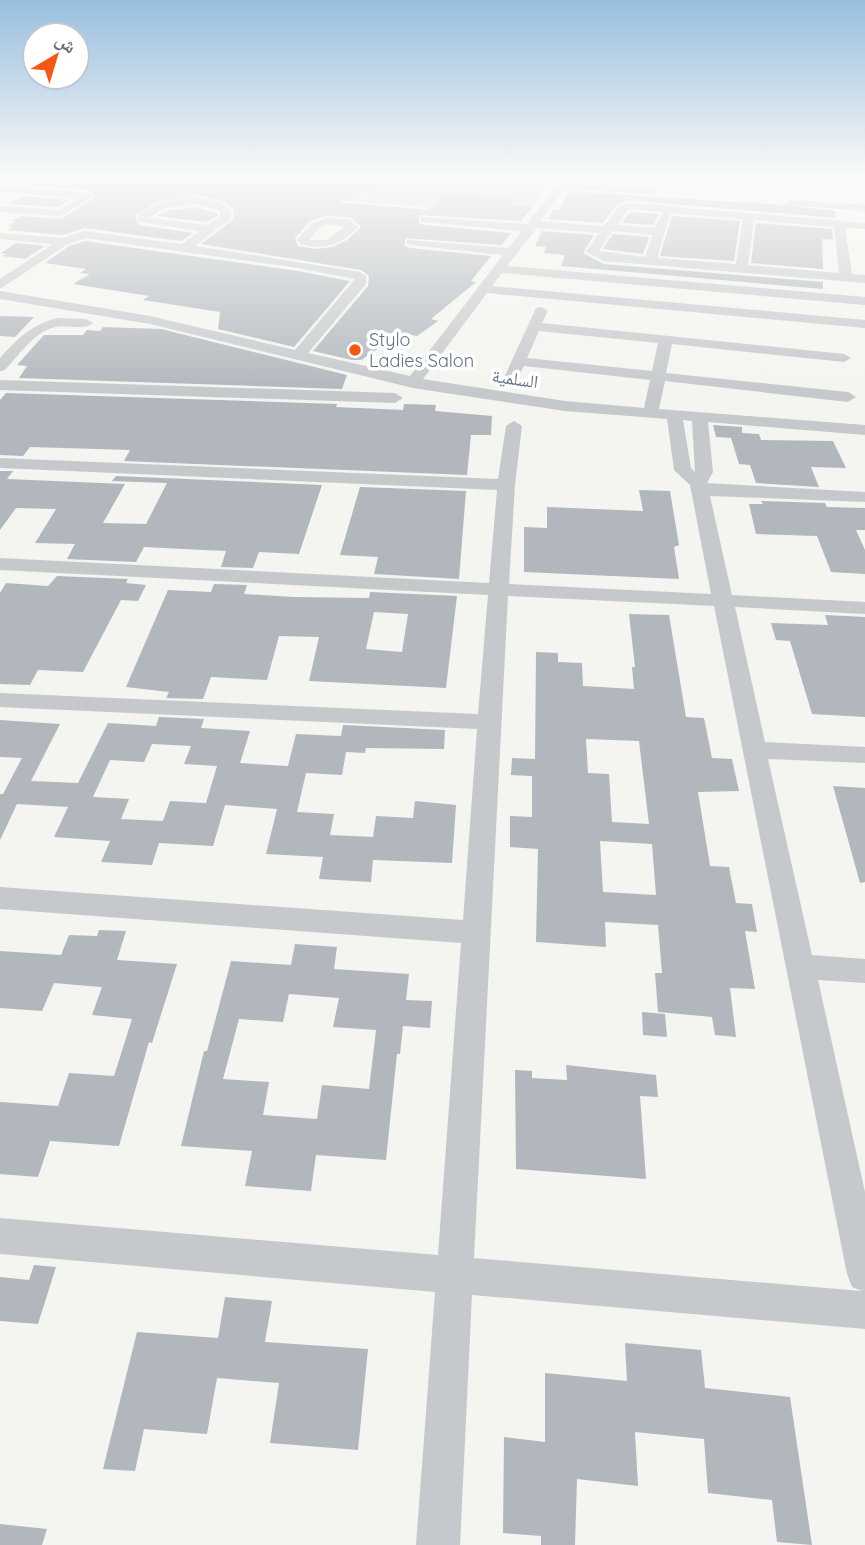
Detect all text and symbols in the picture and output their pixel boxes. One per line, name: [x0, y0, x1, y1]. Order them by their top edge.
north arrow: [21, 21, 91, 91]
text: ش: [51, 27, 82, 58]
place label: Stylo Ladies Salon: [369, 328, 474, 372]
marker: Stylo Ladies Salon: [347, 342, 363, 358]
street label: السلمية: [490, 364, 540, 393]

